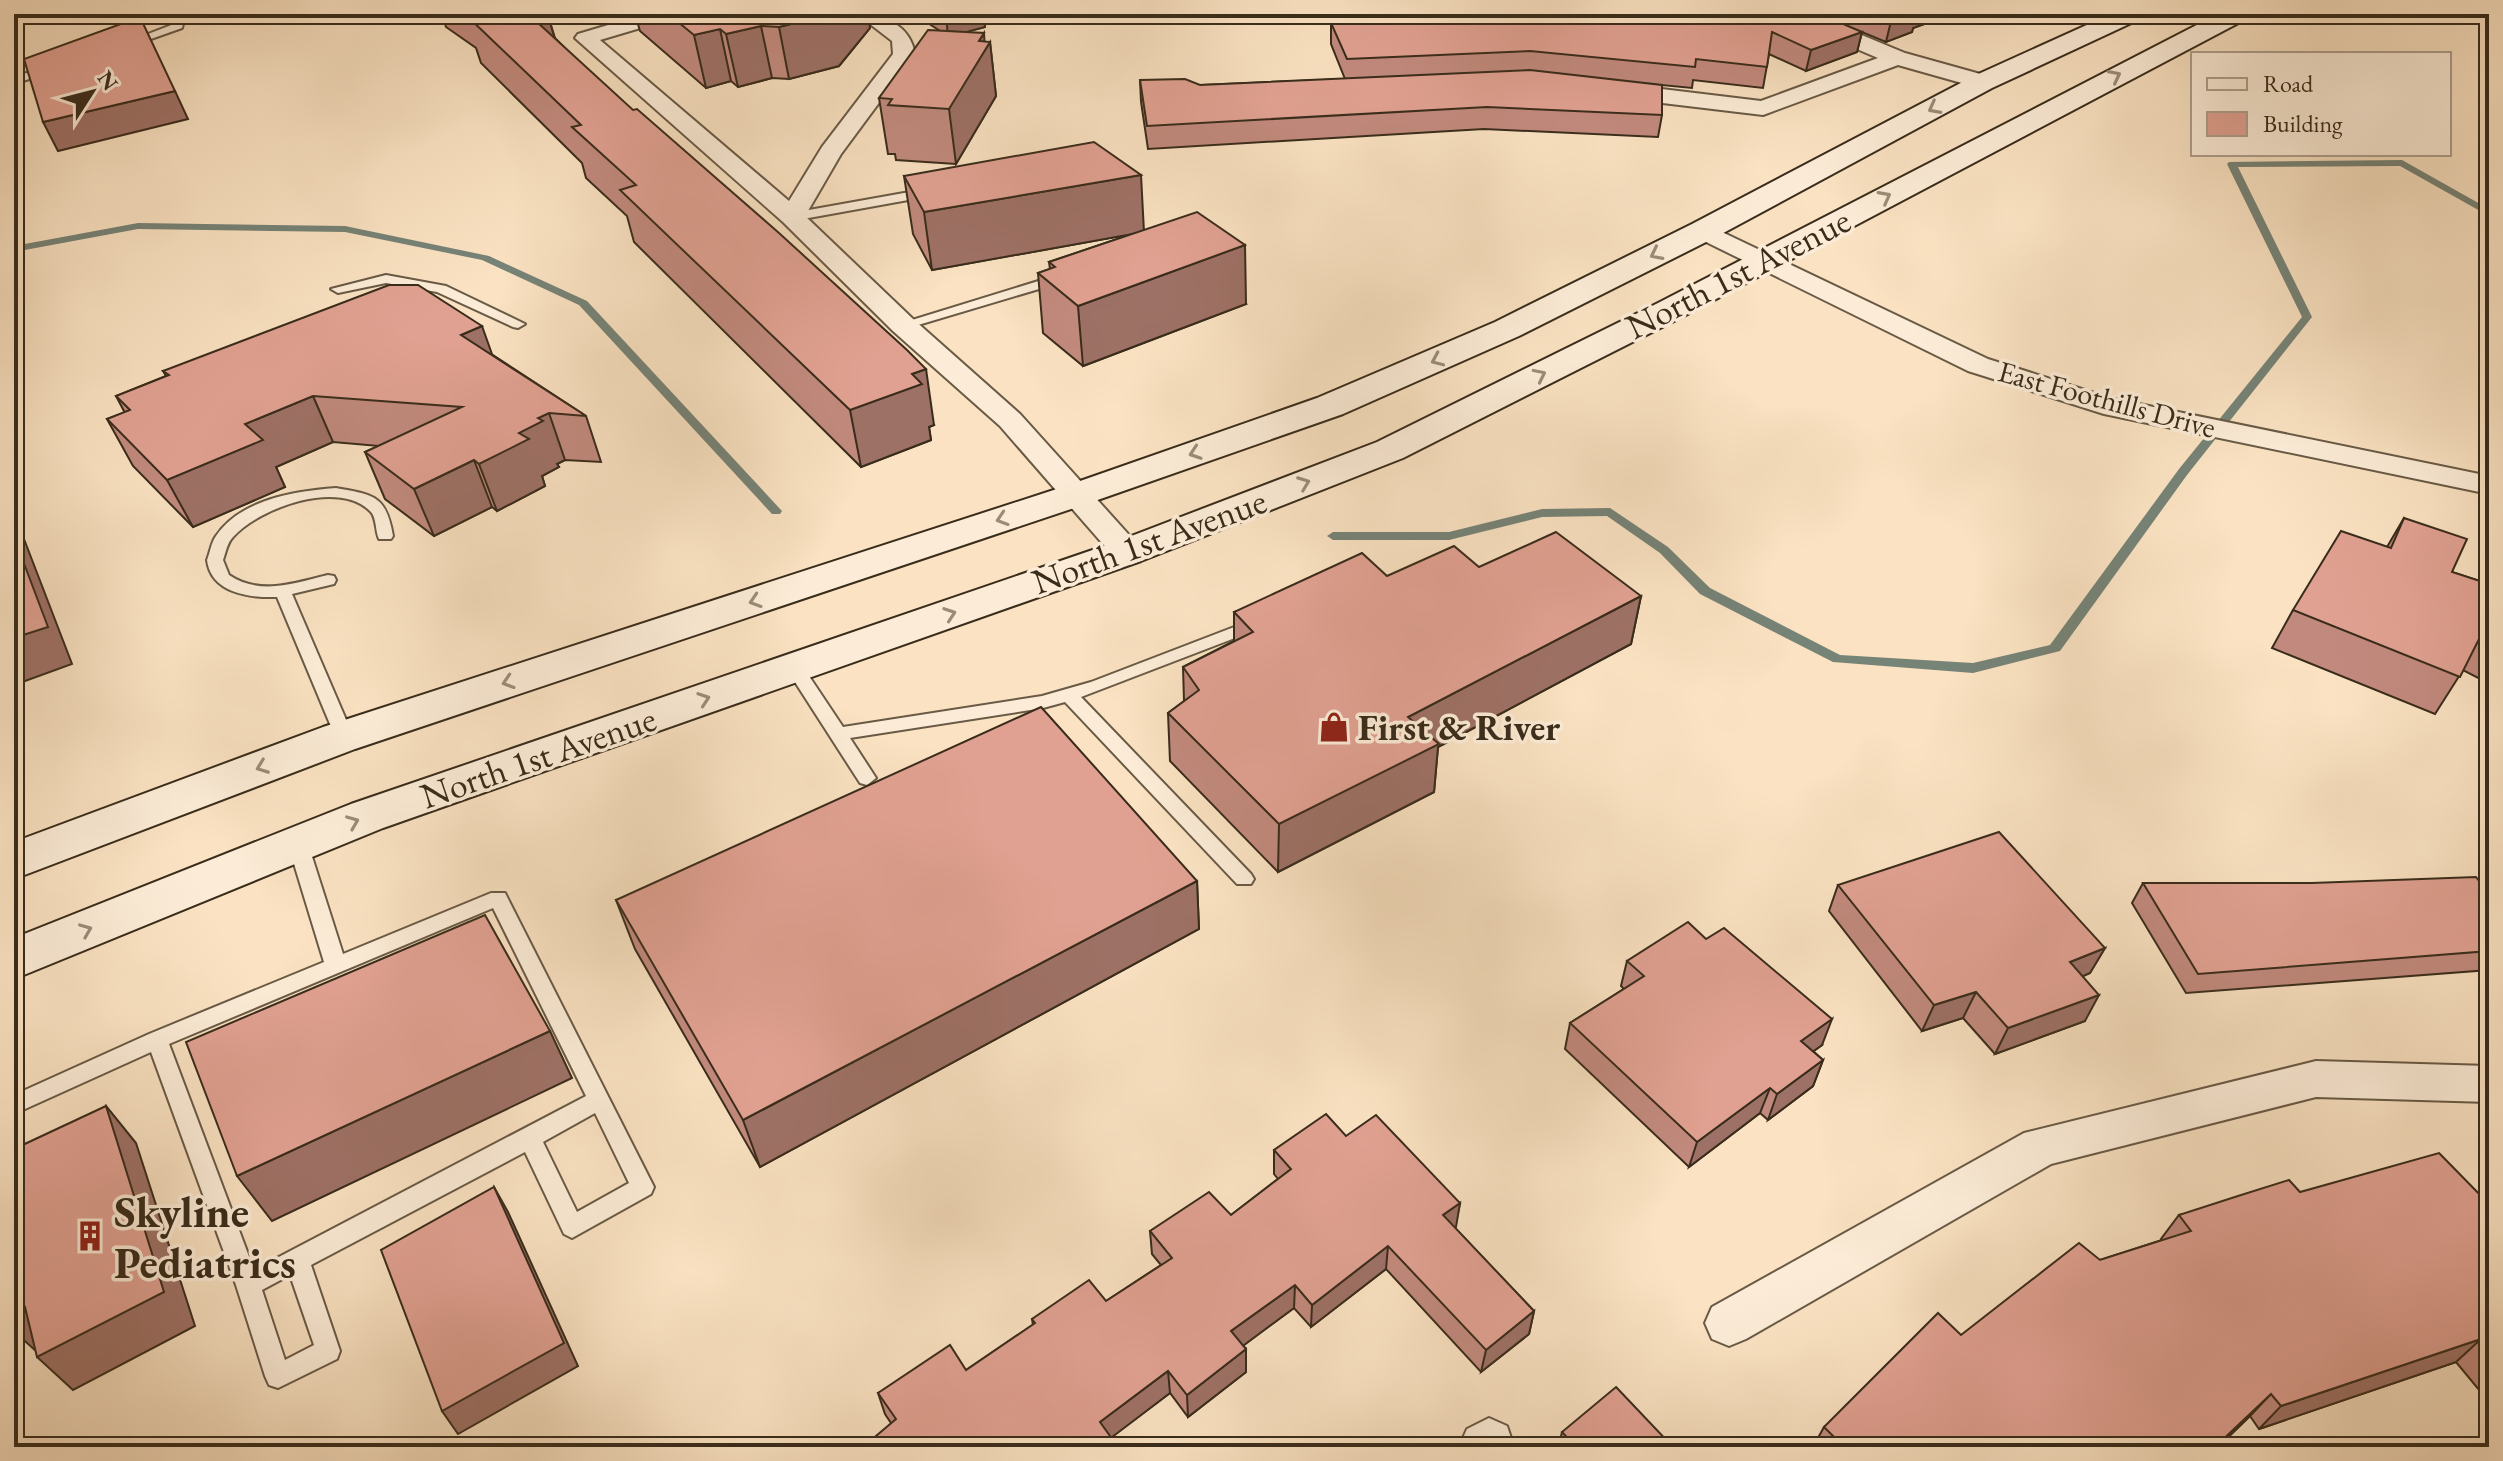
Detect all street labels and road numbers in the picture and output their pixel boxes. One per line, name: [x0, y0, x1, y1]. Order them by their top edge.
street label: North 1st Avenue: [1618, 196, 1858, 350]
street label: East Foothills Drive: [1994, 351, 2220, 447]
street label: North 1st Avenue: [1025, 477, 1273, 605]
street label: North 1st Avenue: [414, 695, 662, 819]

